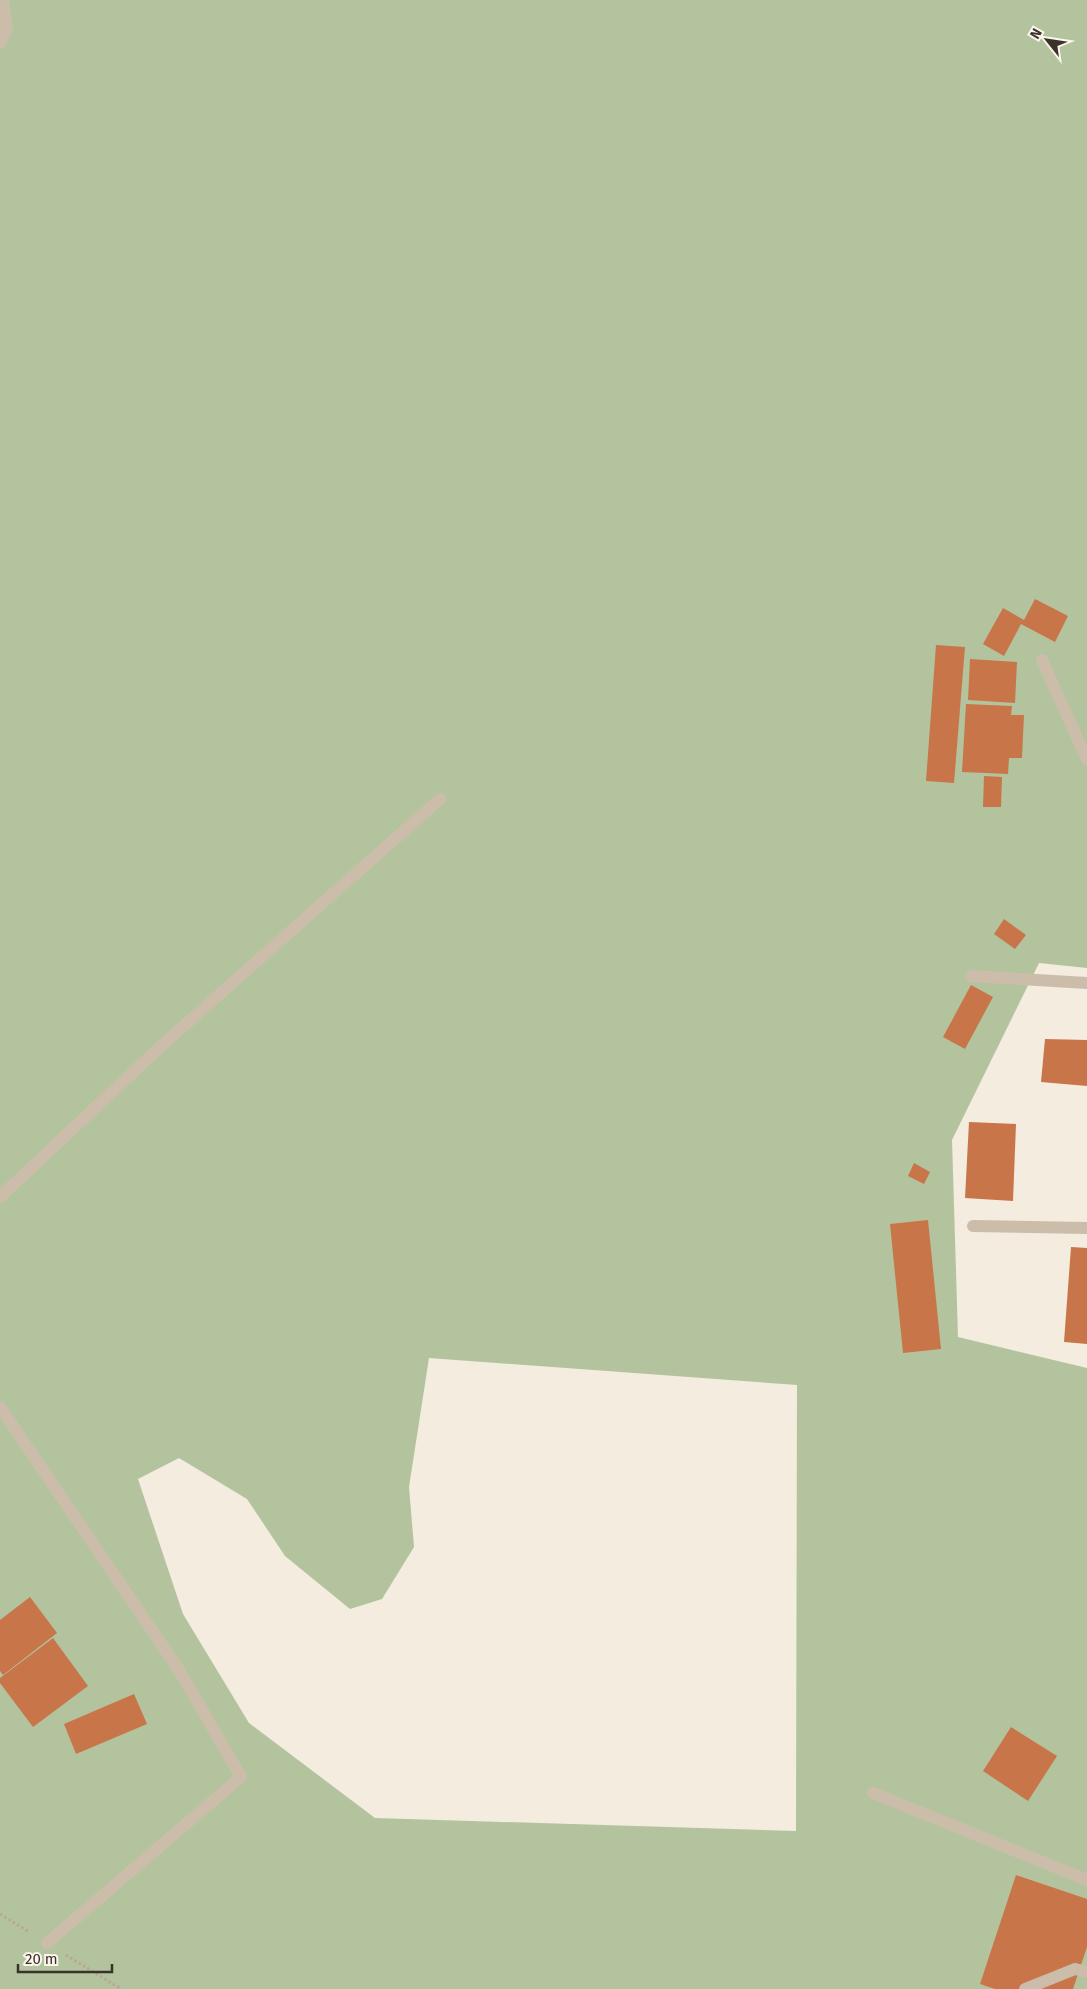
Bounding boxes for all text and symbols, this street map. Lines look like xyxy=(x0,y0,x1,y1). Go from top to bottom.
north arrow xyxy=(1022,15,1072,65)
text: N xyxy=(1026,25,1046,42)
scale bar xyxy=(18,1942,111,1974)
text: 20 m xyxy=(25,1950,58,1968)

